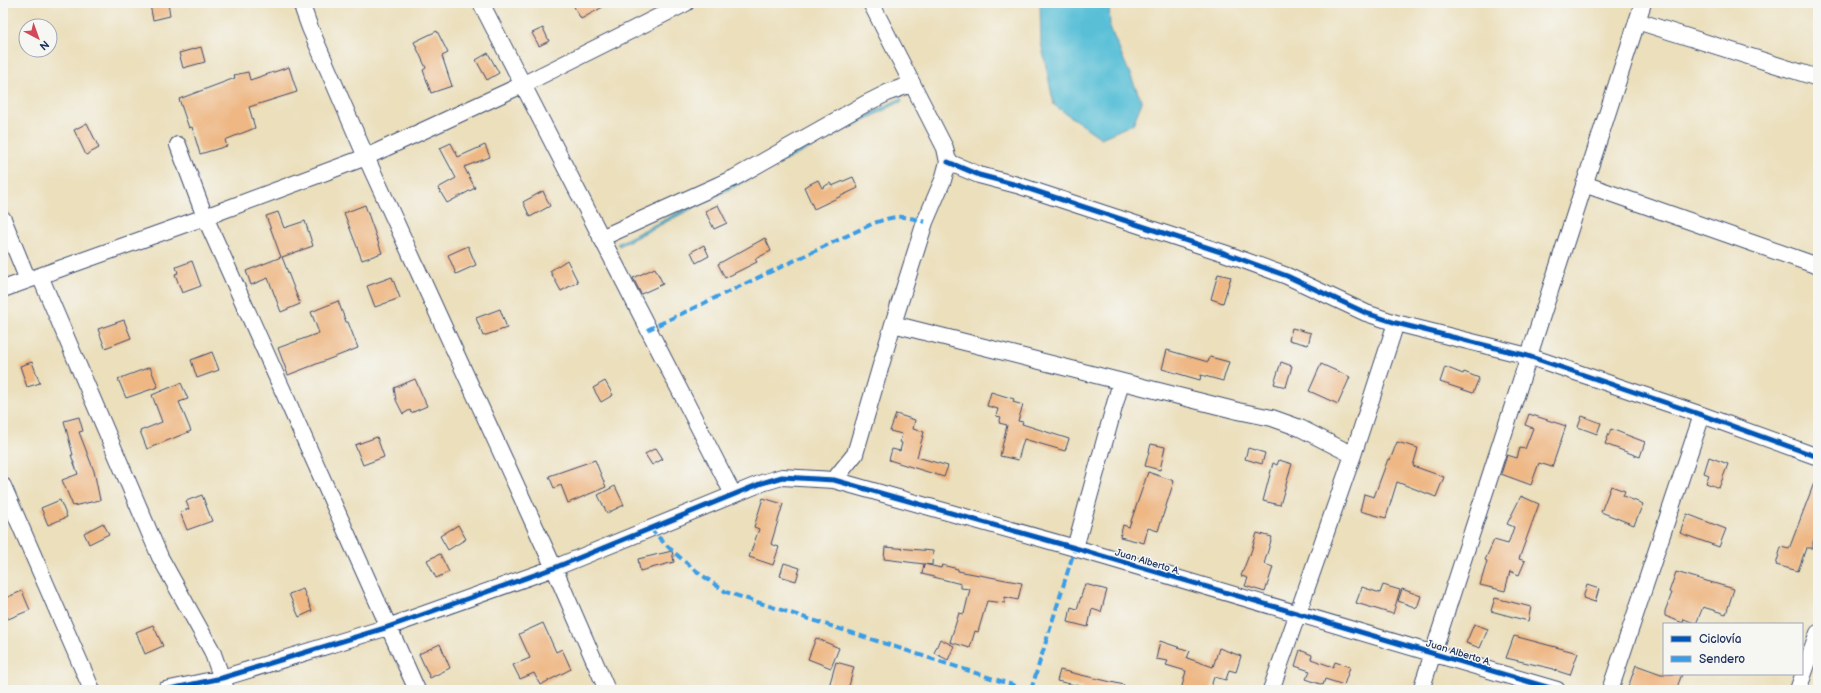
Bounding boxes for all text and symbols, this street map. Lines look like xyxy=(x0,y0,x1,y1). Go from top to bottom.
north arrow xyxy=(18,18,58,58)
text: N xyxy=(37,38,52,53)
street label: Juan Alberto A. xyxy=(1114,546,1182,578)
legend xyxy=(1663,623,1803,675)
text: Ciclovía xyxy=(1699,632,1742,647)
street label: Juan Alberto A. xyxy=(1425,637,1493,669)
text: Sendero xyxy=(1699,652,1745,667)

